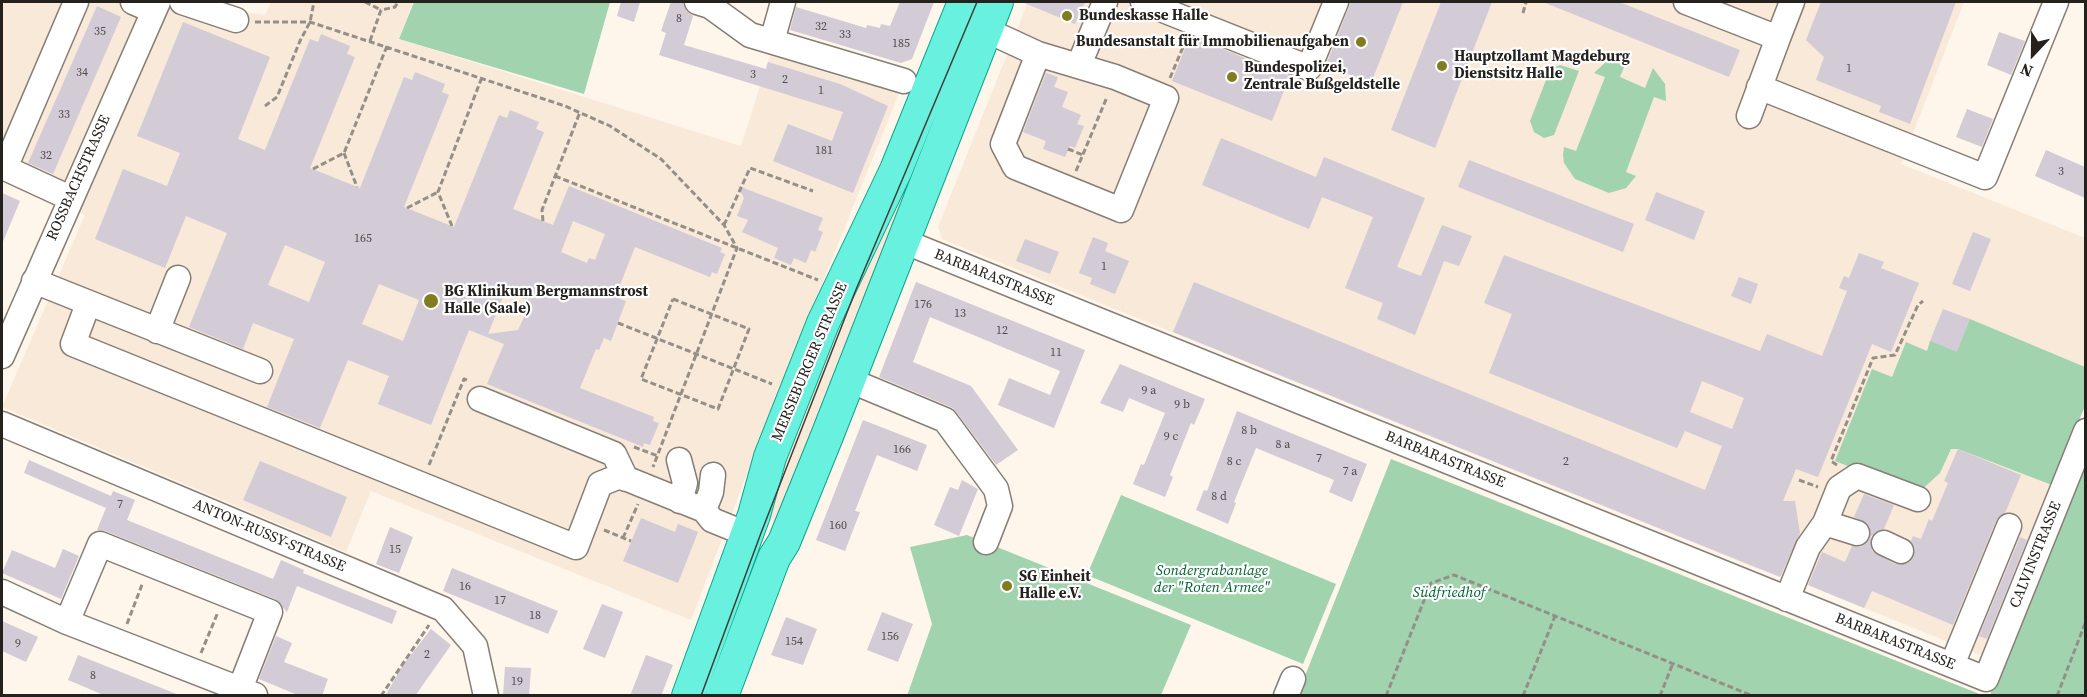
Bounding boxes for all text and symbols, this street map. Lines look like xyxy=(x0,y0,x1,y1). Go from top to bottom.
place label: Bundeskasse Halle xyxy=(1079,7,1208,25)
marker: Bundeskasse Halle xyxy=(1060,9,1074,23)
house number: 8 xyxy=(676,12,682,26)
house number: 32 xyxy=(815,20,827,34)
north arrow xyxy=(2003,24,2063,84)
house number: 35 xyxy=(94,25,106,39)
house number: 33 xyxy=(839,28,851,42)
place label: Bundesanstalt für Immobilienaufgaben xyxy=(1076,33,1349,51)
marker: Bundesanstalt für Immobilienaufgaben xyxy=(1354,35,1368,49)
house number: 185 xyxy=(892,37,910,51)
place label: Hauptzollamt Magdeburg Dienstsitz Halle xyxy=(1454,48,1630,83)
text: N xyxy=(2017,58,2036,83)
place label: Bundespolizei, Zentrale Bußgeldstelle xyxy=(1244,59,1400,94)
marker: Hauptzollamt Magdeburg Dienstsitz Halle xyxy=(1435,59,1449,73)
house number: 1 xyxy=(1846,62,1852,76)
house number: 34 xyxy=(76,66,88,80)
house number: 3 xyxy=(750,68,756,82)
marker: Bundespolizei, Zentrale Bußgeldstelle xyxy=(1225,70,1239,84)
house number: 2 xyxy=(782,73,788,87)
house number: 1 xyxy=(818,84,824,98)
house number: 33 xyxy=(58,108,70,122)
street label: ROSSBACHSTRASSE xyxy=(43,113,115,243)
house number: 181 xyxy=(815,144,833,158)
house number: 32 xyxy=(40,149,52,163)
house number: 3 xyxy=(2058,165,2064,179)
house number: 165 xyxy=(354,232,372,246)
street label: BARBARASTRASSE xyxy=(931,246,1057,310)
house number: 1 xyxy=(1101,260,1107,274)
street label: MERSEBURGER STRASSE xyxy=(768,280,852,444)
place label: BG Klinikum Bergmannstrost Halle (Saale) xyxy=(444,283,648,318)
marker: BG Klinikum Bergmannstrost Halle (Saale) xyxy=(422,292,440,310)
house number: 176 xyxy=(914,298,932,312)
house number: 13 xyxy=(954,307,966,321)
house number: 12 xyxy=(996,324,1008,338)
house number: 11 xyxy=(1050,346,1062,360)
house number: 9 a xyxy=(1142,384,1156,398)
house number: 9 b xyxy=(1174,398,1190,412)
house number: 8 b xyxy=(1241,424,1257,438)
street label: BARBARASTRASSE xyxy=(1382,428,1508,492)
house number: 9 c xyxy=(1164,430,1178,444)
house number: 8 a xyxy=(1276,438,1290,452)
house number: 166 xyxy=(893,443,911,457)
house number: 7 xyxy=(1316,452,1322,466)
house number: 8 c xyxy=(1227,455,1241,469)
house number: 2 xyxy=(1563,455,1569,469)
house number: 7 a xyxy=(1343,465,1357,479)
house number: 8 d xyxy=(1211,490,1227,504)
street label: ANTON-RUSSY-STRASSE xyxy=(190,496,348,576)
house number: 7 xyxy=(117,498,123,512)
street label: CALVINSTRASSE xyxy=(2006,499,2066,611)
house number: 160 xyxy=(829,519,847,533)
house number: 15 xyxy=(389,543,401,557)
park label: Sondergrabanlage der "Roten Armee" xyxy=(1154,562,1270,597)
place label: SG Einheit Halle e.V. xyxy=(1019,568,1091,603)
marker: SG Einheit Halle e.V. xyxy=(1000,579,1014,593)
house number: 16 xyxy=(459,580,471,594)
park label: Südfriedhof xyxy=(1413,584,1485,602)
house number: 17 xyxy=(494,594,506,608)
house number: 18 xyxy=(529,609,541,623)
street label: BARBARASTRASSE xyxy=(1832,610,1958,674)
house number: 156 xyxy=(881,630,899,644)
house number: 154 xyxy=(785,635,803,649)
house number: 9 xyxy=(15,637,21,651)
house number: 2 xyxy=(424,648,430,662)
house number: 8 xyxy=(90,669,96,683)
house number: 19 xyxy=(511,675,523,689)

